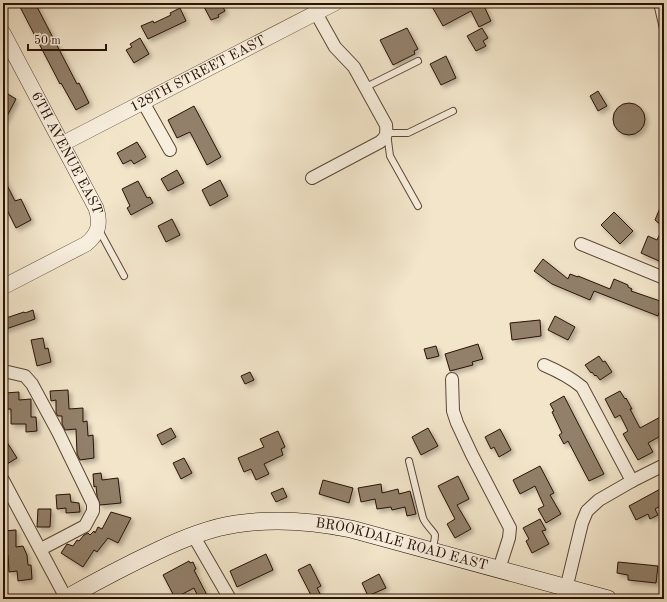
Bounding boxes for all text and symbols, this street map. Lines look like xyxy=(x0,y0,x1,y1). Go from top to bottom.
scale bar xyxy=(28,26,106,52)
street label: 128TH STREET EAST xyxy=(128,33,268,115)
text: 50 m xyxy=(34,34,61,47)
street label: 6TH AVENUE EAST xyxy=(29,90,105,216)
street label: BROOKDALE ROAD EAST xyxy=(315,516,489,573)

